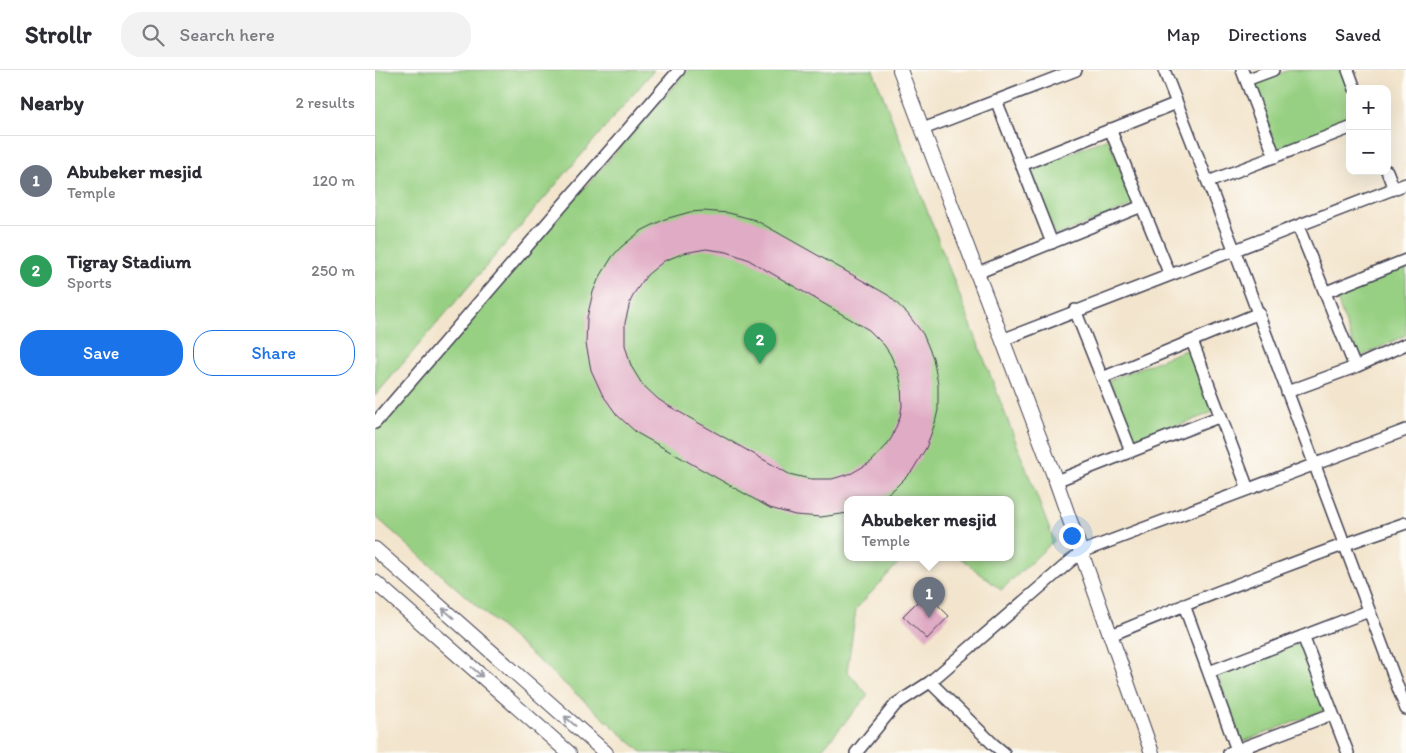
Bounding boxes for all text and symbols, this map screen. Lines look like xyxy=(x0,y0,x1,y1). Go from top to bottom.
search box xyxy=(121,12,471,57)
text: Strollr xyxy=(25,20,91,49)
icon: search xyxy=(139,21,167,49)
text: Search here xyxy=(179,23,275,46)
text: Map xyxy=(1167,24,1200,46)
text: Directions xyxy=(1228,24,1307,46)
text: Saved xyxy=(1335,24,1381,46)
map controls xyxy=(1346,85,1391,175)
button: + xyxy=(1346,85,1391,130)
text: Nearby xyxy=(20,90,84,115)
text: 2 results xyxy=(295,93,355,112)
button: − xyxy=(1346,130,1391,175)
text: Abubeker mesjid xyxy=(67,160,202,183)
text: 1 xyxy=(32,171,40,190)
text: 120 m xyxy=(312,171,355,190)
text: Temple xyxy=(67,183,116,202)
text: Tigray Stadium xyxy=(67,250,191,273)
text: 2 xyxy=(32,261,40,280)
text: 250 m xyxy=(311,261,355,280)
text: Sports xyxy=(67,273,112,292)
pin: 2 xyxy=(744,323,776,364)
button: Save xyxy=(20,330,183,376)
button: Share xyxy=(193,330,355,376)
popup xyxy=(844,496,1014,561)
text: Abubeker mesjid xyxy=(862,508,996,531)
your location xyxy=(1059,523,1085,549)
text: Temple xyxy=(862,531,910,550)
pin: 1 xyxy=(913,577,945,618)
one-way arrow xyxy=(441,607,454,619)
one-way arrow xyxy=(471,667,484,678)
one-way arrow xyxy=(563,715,576,727)

